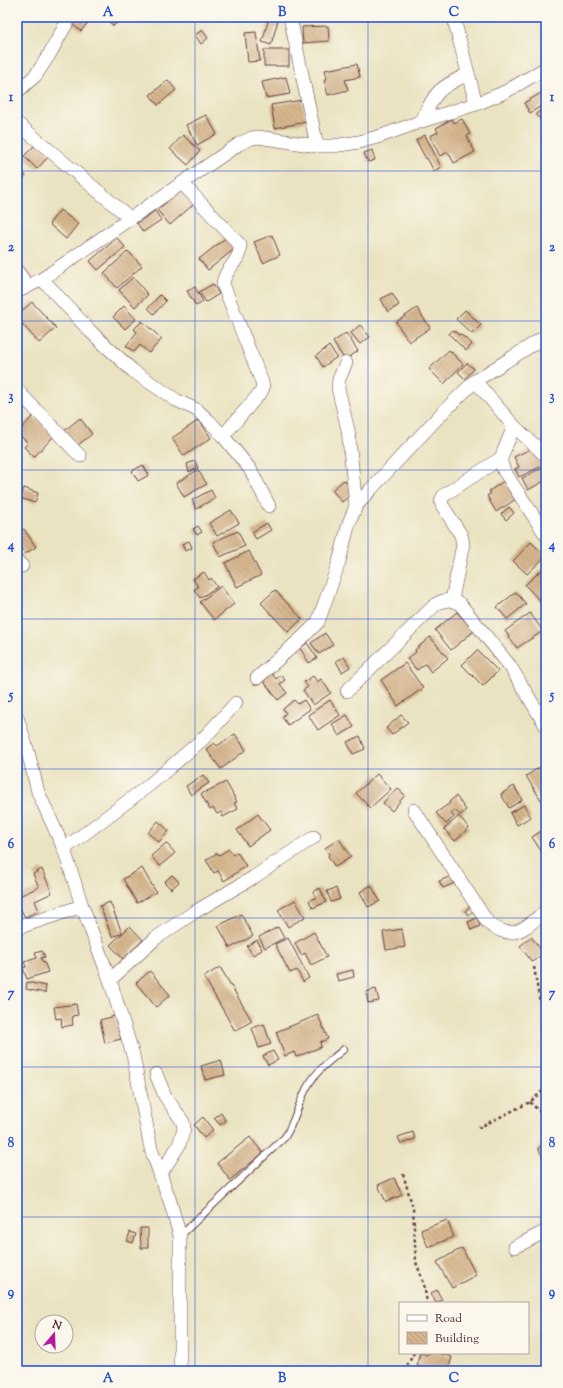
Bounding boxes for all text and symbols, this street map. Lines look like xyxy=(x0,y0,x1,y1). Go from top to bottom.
text: A xyxy=(103,4,114,22)
text: B xyxy=(278,4,287,22)
text: C xyxy=(449,4,459,22)
text: 1 xyxy=(9,89,14,107)
text: 1 xyxy=(550,89,555,107)
text: 2 xyxy=(8,239,15,257)
text: 2 xyxy=(549,239,556,257)
text: 3 xyxy=(8,388,14,406)
text: 3 xyxy=(549,388,555,406)
text: 4 xyxy=(7,537,15,555)
text: 4 xyxy=(548,537,556,555)
text: 5 xyxy=(8,687,14,705)
text: 5 xyxy=(549,687,555,705)
text: 6 xyxy=(8,836,15,854)
text: 6 xyxy=(549,836,556,854)
text: 7 xyxy=(8,985,15,1003)
text: 7 xyxy=(549,985,556,1003)
text: 8 xyxy=(8,1135,15,1153)
text: 8 xyxy=(549,1135,556,1153)
text: 9 xyxy=(8,1284,15,1302)
text: 9 xyxy=(549,1284,556,1302)
legend xyxy=(399,1302,529,1354)
text: Road xyxy=(435,1310,462,1328)
north arrow xyxy=(34,1314,74,1354)
text: N xyxy=(49,1316,64,1335)
text: Building xyxy=(435,1330,479,1348)
text: A xyxy=(103,1370,114,1388)
text: B xyxy=(278,1370,287,1388)
text: C xyxy=(449,1370,459,1388)

